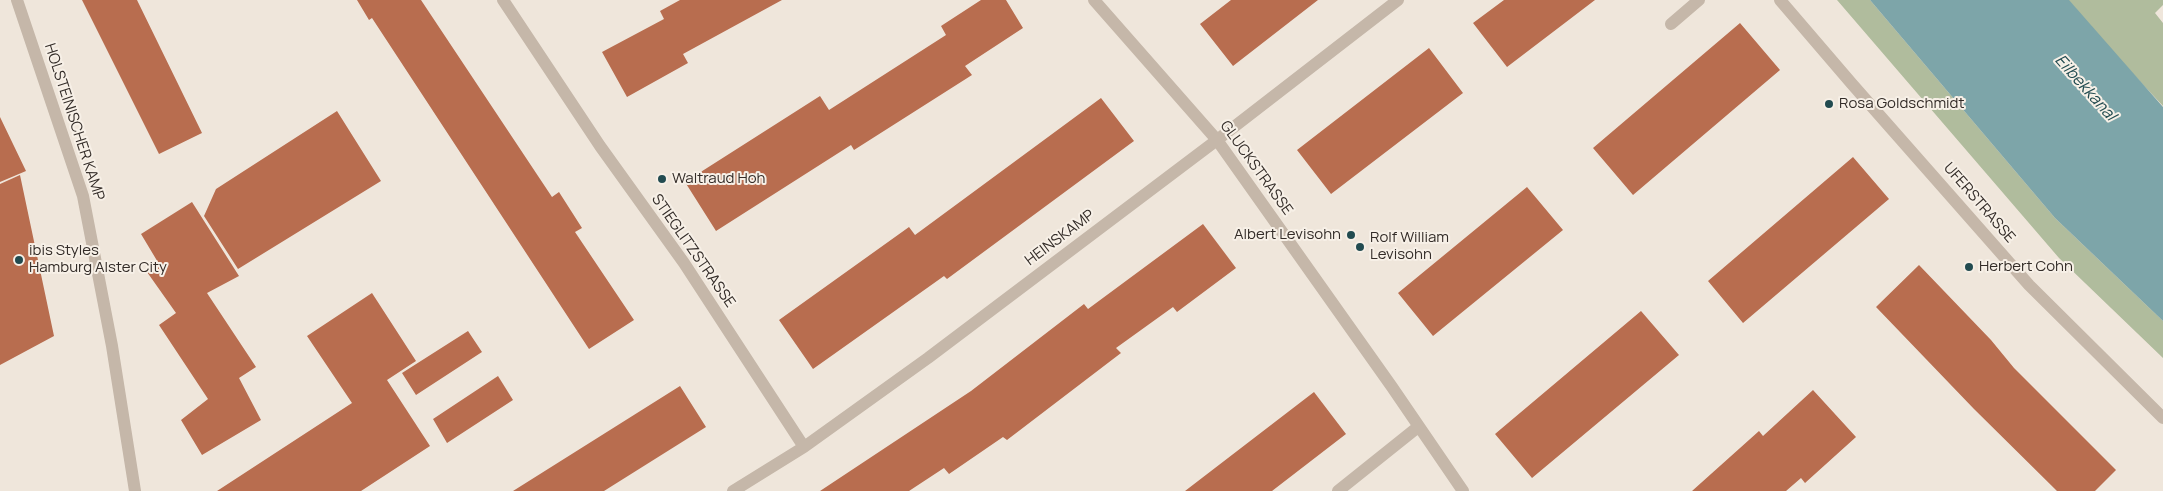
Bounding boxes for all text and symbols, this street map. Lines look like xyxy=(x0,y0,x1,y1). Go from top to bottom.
street label: HOLSTEINISCHER KAMP xyxy=(40,41,108,203)
water label: Eilbekkanal xyxy=(2050,51,2120,125)
place label: Rosa Goldschmidt xyxy=(1839,95,1965,113)
marker: Rosa Goldschmidt xyxy=(1823,98,1835,110)
street label: GLUCKSTRASSE xyxy=(1216,117,1296,219)
street label: UFERSTRASSE xyxy=(1939,159,2019,247)
place label: Waltraud Hoh xyxy=(672,170,765,188)
marker: Waltraud Hoh xyxy=(656,173,668,185)
street label: STIEGLITZSTRASSE xyxy=(647,191,739,311)
street label: HEINSKAMP xyxy=(1022,206,1098,270)
place label: Albert Levisohn xyxy=(1234,226,1341,244)
marker: Albert Levisohn xyxy=(1345,229,1357,241)
place label: Rolf William Levisohn xyxy=(1370,229,1449,264)
marker: Rolf William Levisohn xyxy=(1354,241,1366,253)
place label: ibis Styles Hamburg Alster City xyxy=(29,242,167,277)
marker: ibis Styles Hamburg Alster City xyxy=(13,254,25,266)
place label: Herbert Cohn xyxy=(1979,258,2073,276)
marker: Herbert Cohn xyxy=(1963,261,1975,273)

